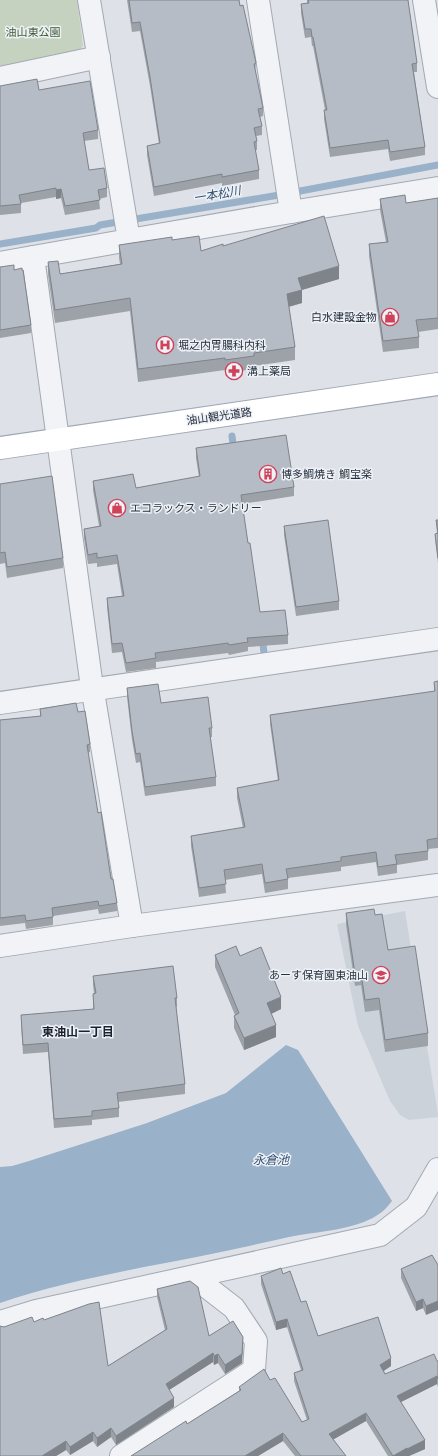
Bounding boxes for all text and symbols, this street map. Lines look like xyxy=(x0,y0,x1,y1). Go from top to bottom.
park label: 油山東公園 xyxy=(6,25,61,39)
water label: 一本松川 xyxy=(192,182,244,206)
shop icon: 白水建設金物 xyxy=(380,307,400,327)
place label: 白水建設金物 xyxy=(311,310,377,324)
hospital icon: 堀之内胃腸科内科 xyxy=(155,335,175,355)
place label: 堀之内胃腸科内科 xyxy=(178,338,266,352)
pharmacy icon: 溝上薬局 xyxy=(224,361,244,381)
place label: 溝上薬局 xyxy=(247,364,291,378)
street label: 油山観光道路 xyxy=(185,404,253,428)
building icon: 博多鯛焼き 鯛宝楽 xyxy=(258,464,278,484)
place label: 博多鯛焼き 鯛宝楽 xyxy=(281,467,372,481)
shop icon: エコラックス・ランドリー xyxy=(107,498,127,518)
place label: エコラックス・ランドリー xyxy=(130,501,262,515)
school or university icon: あーす保育園東油山 xyxy=(371,965,391,985)
place label: あーす保育園東油山 xyxy=(269,968,368,982)
district label: 東油山一丁目 xyxy=(42,1024,114,1039)
water label: 永倉池 xyxy=(253,1152,290,1167)

